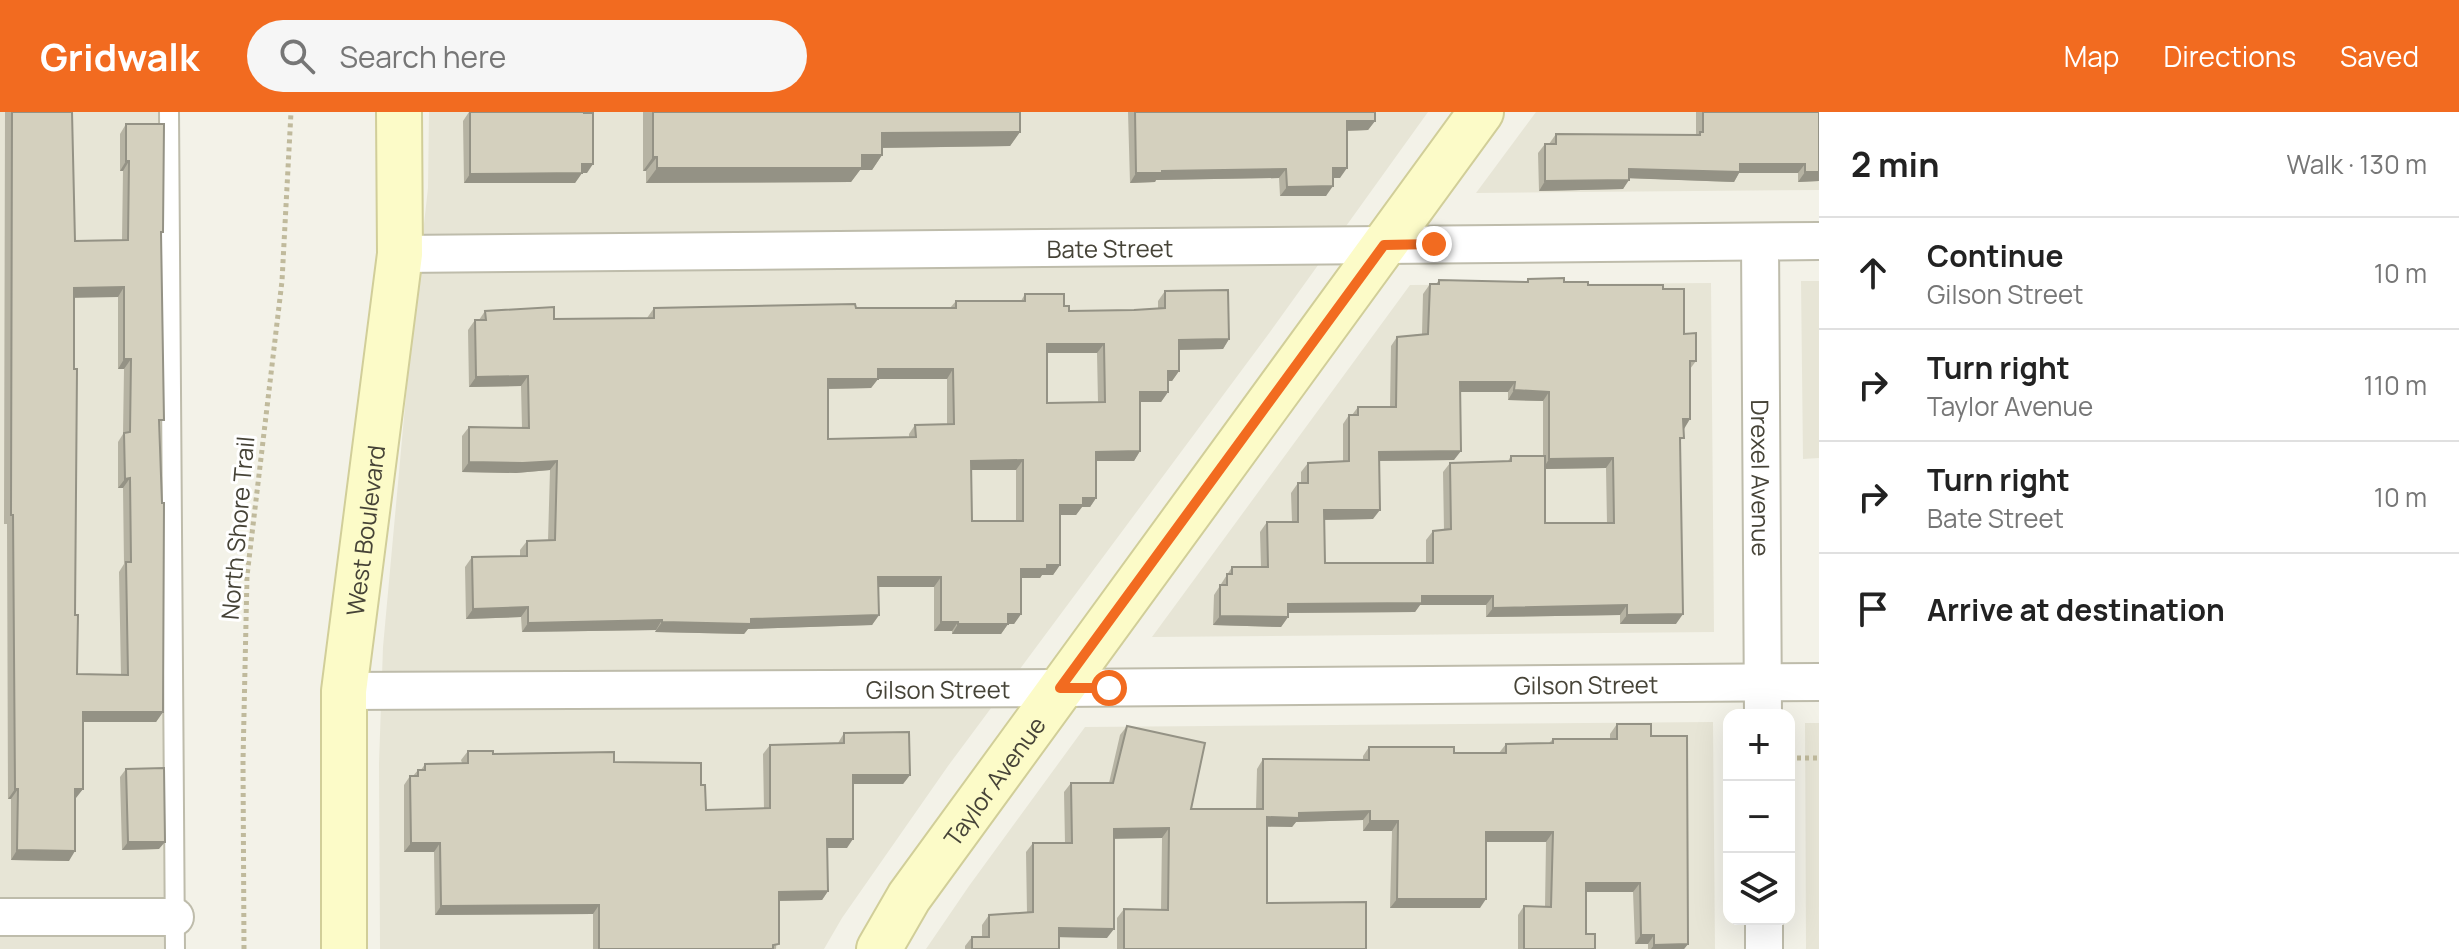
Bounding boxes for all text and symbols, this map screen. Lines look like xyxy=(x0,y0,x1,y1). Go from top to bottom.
search box xyxy=(247,20,807,92)
text: Gridwalk xyxy=(40,30,199,82)
icon: search xyxy=(275,34,319,78)
text: Search here xyxy=(339,36,506,77)
text: Map xyxy=(2064,37,2119,75)
text: Directions xyxy=(2163,37,2296,75)
text: Saved xyxy=(2340,37,2419,75)
text: 2 min xyxy=(1851,141,1939,187)
text: Walk · 130 m xyxy=(2287,146,2427,182)
route end xyxy=(1416,226,1452,262)
street label: Bate Street xyxy=(1047,230,1173,265)
text: Continue xyxy=(1927,235,2063,276)
icon: ahead xyxy=(1851,251,1895,295)
text: 10 m xyxy=(2374,255,2427,291)
text: Gilson Street xyxy=(1927,276,2084,312)
text: Turn right xyxy=(1927,347,2070,388)
icon: right xyxy=(1851,363,1895,407)
text: 110 m xyxy=(2364,367,2427,403)
text: Taylor Avenue xyxy=(1927,388,2093,424)
street label: Drexel Avenue xyxy=(1744,399,1778,557)
street label: North Shore Trail xyxy=(213,435,261,621)
street label: West Boulevard xyxy=(337,443,392,618)
text: Turn right xyxy=(1927,459,2070,500)
icon: right xyxy=(1851,475,1895,519)
text: 10 m xyxy=(2374,479,2427,515)
text: Bate Street xyxy=(1927,500,2064,536)
icon: arrive xyxy=(1851,587,1895,631)
text: Arrive at destination xyxy=(1927,589,2225,630)
street label: Gilson Street xyxy=(1514,667,1658,701)
route start xyxy=(1091,670,1127,706)
street label: Gilson Street xyxy=(866,672,1010,705)
street label: Taylor Avenue xyxy=(935,709,1052,852)
map controls xyxy=(1723,709,1795,925)
button: + xyxy=(1723,709,1795,781)
button: − xyxy=(1723,781,1795,853)
button: layers xyxy=(1723,853,1795,925)

